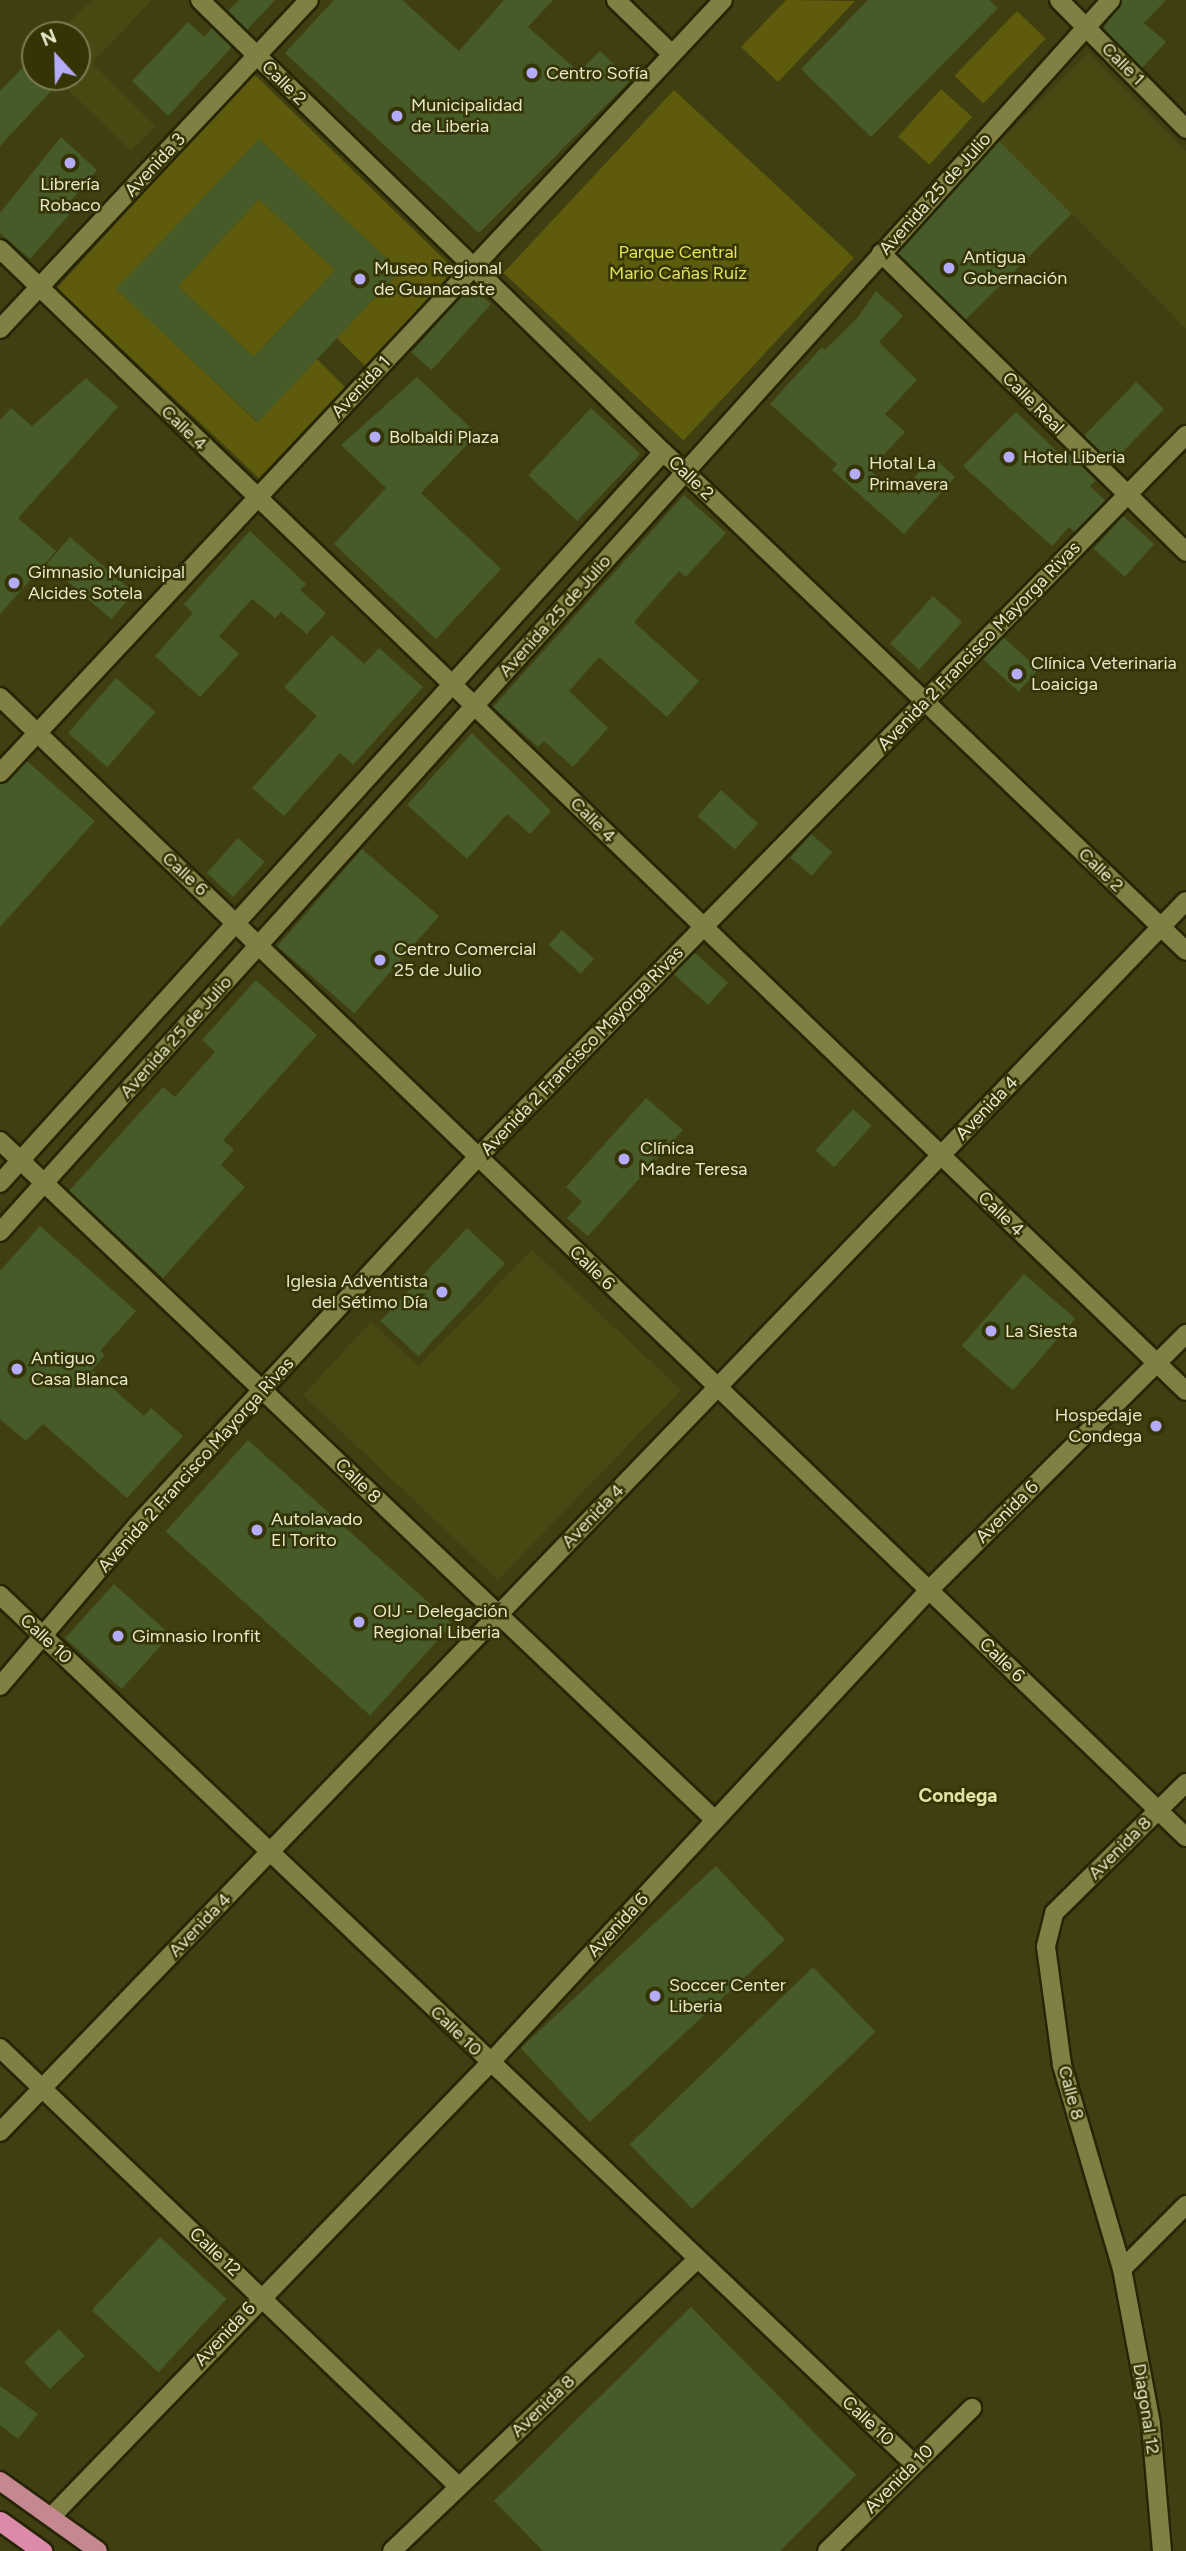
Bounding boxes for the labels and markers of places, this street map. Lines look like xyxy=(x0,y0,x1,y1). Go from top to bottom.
place label: Centro Sofía xyxy=(546,62,648,84)
marker: Centro Sofía xyxy=(524,65,540,81)
place label: Municipalidad de Liberia xyxy=(411,95,523,138)
marker: Municipalidad de Liberia xyxy=(389,108,405,124)
marker: Librería Robaco xyxy=(62,155,78,171)
place label: Librería Robaco xyxy=(39,174,101,216)
place label: Antigua Gobernación xyxy=(963,247,1067,290)
place label: Museo Regional de Guanacaste xyxy=(374,258,502,300)
marker: Antigua Gobernación xyxy=(941,260,957,276)
marker: Museo Regional de Guanacaste xyxy=(352,271,368,287)
place label: Bolbaldi Plaza xyxy=(389,426,499,448)
marker: Bolbaldi Plaza xyxy=(367,429,383,445)
place label: Hotel Liberia xyxy=(1023,446,1125,468)
marker: Hotel Liberia xyxy=(1001,449,1017,465)
place label: Hotal La Primavera xyxy=(869,453,948,496)
marker: Hotal La Primavera xyxy=(847,466,863,482)
place label: Gimnasio Municipal Alcides Sotela xyxy=(28,562,185,604)
marker: Gimnasio Municipal Alcides Sotela xyxy=(6,575,22,591)
place label: Clínica Veterinaria Loaiciga xyxy=(1031,653,1177,696)
marker: Clínica Veterinaria Loaiciga xyxy=(1009,666,1025,682)
place label: Centro Comercial 25 de Julio xyxy=(394,939,536,982)
marker: Centro Comercial 25 de Julio xyxy=(372,952,388,968)
place label: Clínica Madre Teresa xyxy=(640,1138,747,1180)
marker: Clínica Madre Teresa xyxy=(614,1149,634,1169)
place label: Iglesia Adventista del Sétimo Día xyxy=(286,1271,428,1314)
marker: Iglesia Adventista del Sétimo Día xyxy=(434,1284,450,1300)
place label: La Siesta xyxy=(1005,1320,1077,1342)
marker: La Siesta xyxy=(983,1323,999,1339)
place label: Antiguo Casa Blanca xyxy=(31,1348,128,1390)
marker: Antiguo Casa Blanca xyxy=(9,1361,25,1377)
place label: Hospedaje Condega xyxy=(1055,1405,1142,1448)
marker: Hospedaje Condega xyxy=(1148,1418,1164,1434)
place label: Autolavado El Torito xyxy=(271,1509,363,1552)
marker: Autolavado El Torito xyxy=(249,1522,265,1538)
place label: OIJ - Delegación Regional Liberia xyxy=(373,1601,508,1644)
marker: OIJ - Delegación Regional Liberia xyxy=(351,1614,367,1630)
place label: Gimnasio Ironfit xyxy=(132,1625,261,1647)
marker: Gimnasio Ironfit xyxy=(110,1628,126,1644)
place label: Soccer Center Liberia xyxy=(669,1975,786,2018)
marker: Soccer Center Liberia xyxy=(647,1988,663,2004)

